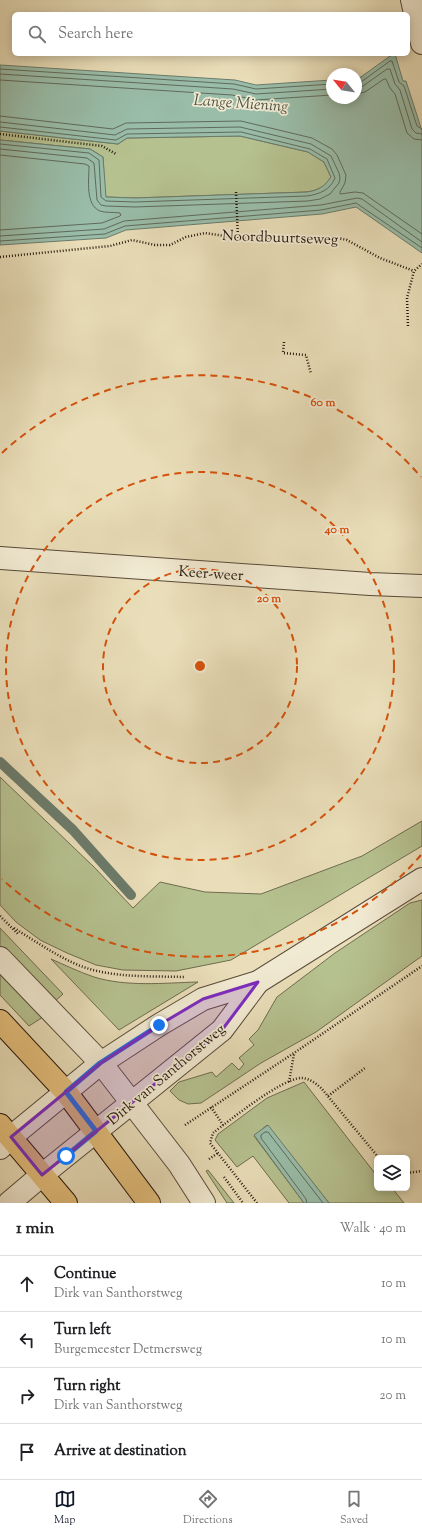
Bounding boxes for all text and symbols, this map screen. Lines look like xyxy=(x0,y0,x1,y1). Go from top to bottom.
search box xyxy=(12,12,410,56)
icon: search xyxy=(26,23,48,45)
text: Search here xyxy=(58,24,133,45)
north arrow xyxy=(326,68,362,104)
water label: Lange Miening xyxy=(193,90,289,119)
street label: Noordbuurtseweg xyxy=(221,226,338,251)
text: 60 m xyxy=(311,394,335,412)
text: 40 m xyxy=(324,521,349,539)
street label: Keer-weer xyxy=(178,562,244,587)
text: 20 m xyxy=(257,590,281,608)
centre of rings xyxy=(193,659,207,673)
route end xyxy=(150,1016,168,1034)
street label: Dirk van Santhorstweg xyxy=(103,1019,230,1131)
route start xyxy=(57,1147,75,1165)
map controls xyxy=(374,1155,410,1191)
button: layers xyxy=(374,1155,410,1191)
text: 1 min xyxy=(16,1217,54,1241)
text: Walk · 40 m xyxy=(340,1220,406,1238)
text: Continue xyxy=(54,1264,116,1285)
icon: ahead xyxy=(16,1273,38,1295)
text: 10 m xyxy=(381,1275,406,1293)
text: Dirk van Santhorstweg xyxy=(54,1285,182,1303)
text: Turn left xyxy=(54,1320,111,1341)
icon: left xyxy=(16,1329,38,1351)
text: 10 m xyxy=(381,1331,406,1349)
text: Burgemeester Detmersweg xyxy=(54,1341,202,1359)
text: Turn right xyxy=(54,1376,120,1397)
icon: right xyxy=(16,1385,38,1407)
text: 20 m xyxy=(380,1387,406,1405)
text: Dirk van Santhorstweg xyxy=(54,1397,182,1415)
icon: arrive xyxy=(16,1441,38,1463)
text: Arrive at destination xyxy=(54,1441,187,1462)
tab: Map xyxy=(54,1488,76,1528)
tab: Directions xyxy=(183,1488,233,1528)
tab: Saved xyxy=(340,1488,368,1528)

